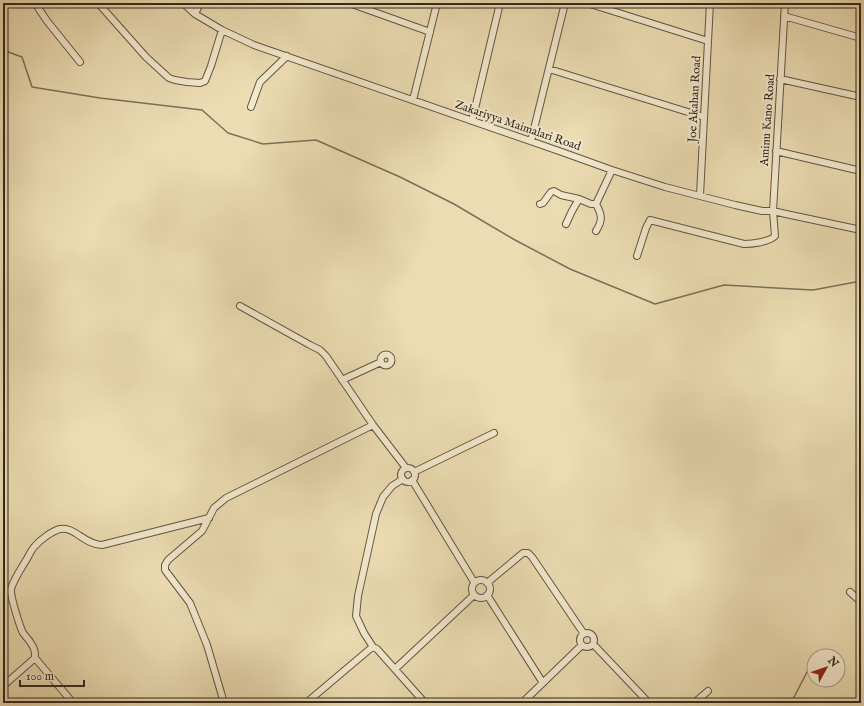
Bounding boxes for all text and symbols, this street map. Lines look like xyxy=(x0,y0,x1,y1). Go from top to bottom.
street label: Joe Akahan Road xyxy=(685,55,705,145)
street label: Aminu Kano Road xyxy=(757,73,778,168)
street label: Zakariyya Maimalari Road xyxy=(453,97,583,154)
north arrow xyxy=(806,648,846,688)
text: N xyxy=(824,653,842,671)
scale bar xyxy=(20,662,84,688)
text: 100 m xyxy=(26,669,54,684)

